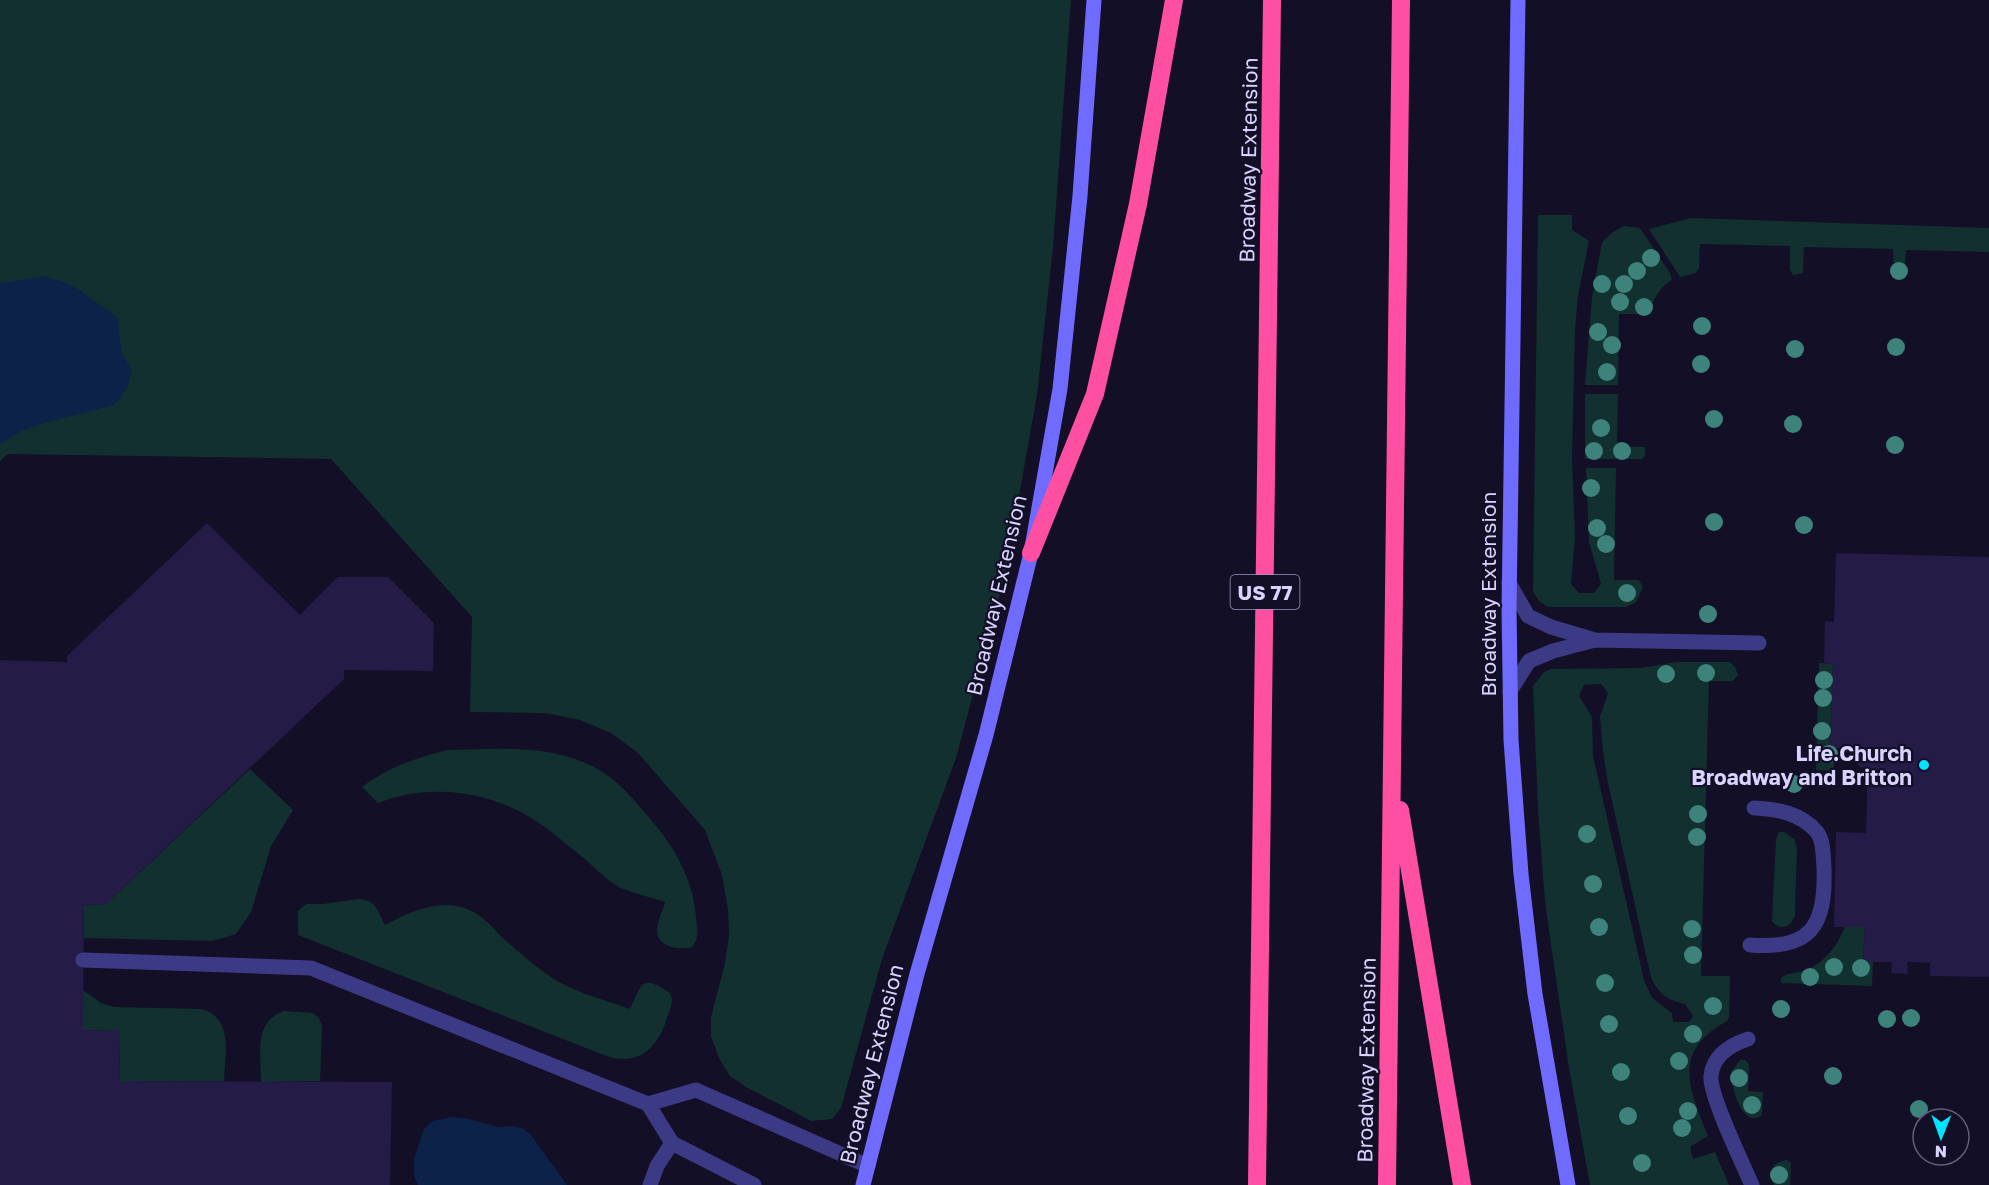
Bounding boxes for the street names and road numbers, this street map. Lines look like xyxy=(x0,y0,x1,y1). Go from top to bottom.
street label: Broadway Extension xyxy=(1233,57,1263,263)
street label: Broadway Extension xyxy=(1475,491,1501,697)
street label: Broadway Extension xyxy=(960,492,1032,698)
road number: US 77 xyxy=(1230,575,1300,609)
street label: Broadway Extension xyxy=(1351,957,1381,1163)
street label: Broadway Extension xyxy=(834,961,908,1167)

